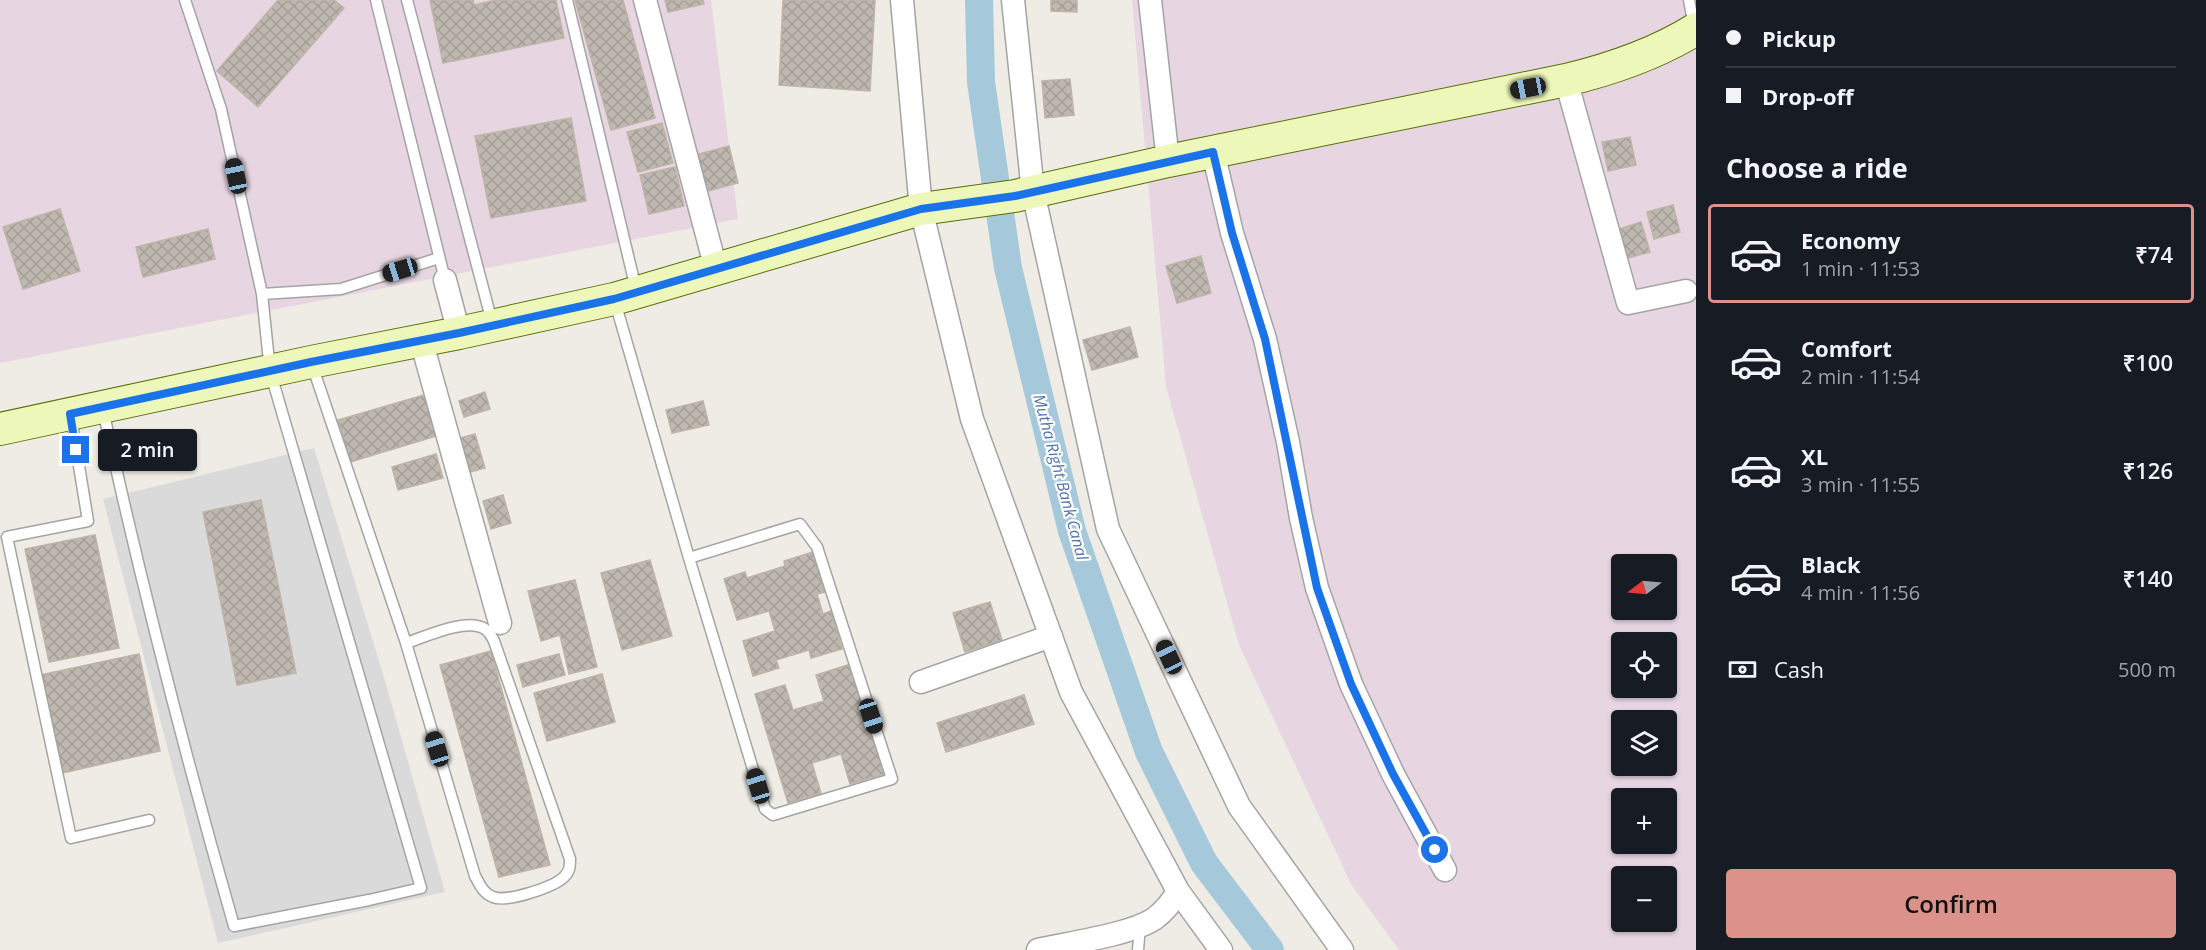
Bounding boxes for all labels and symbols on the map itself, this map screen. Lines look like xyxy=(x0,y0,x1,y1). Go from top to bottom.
car xyxy=(1509,76,1547,100)
car xyxy=(223,157,249,195)
car xyxy=(380,256,420,284)
water label: Mutha Right Bank Canal xyxy=(1028,392,1094,563)
callout: 2 min xyxy=(97,429,196,471)
route end xyxy=(62,436,89,463)
north arrow xyxy=(1611,554,1677,620)
car xyxy=(1153,637,1185,677)
car xyxy=(857,696,885,736)
car xyxy=(423,729,451,769)
car xyxy=(744,766,772,806)
route start xyxy=(1421,836,1448,863)

